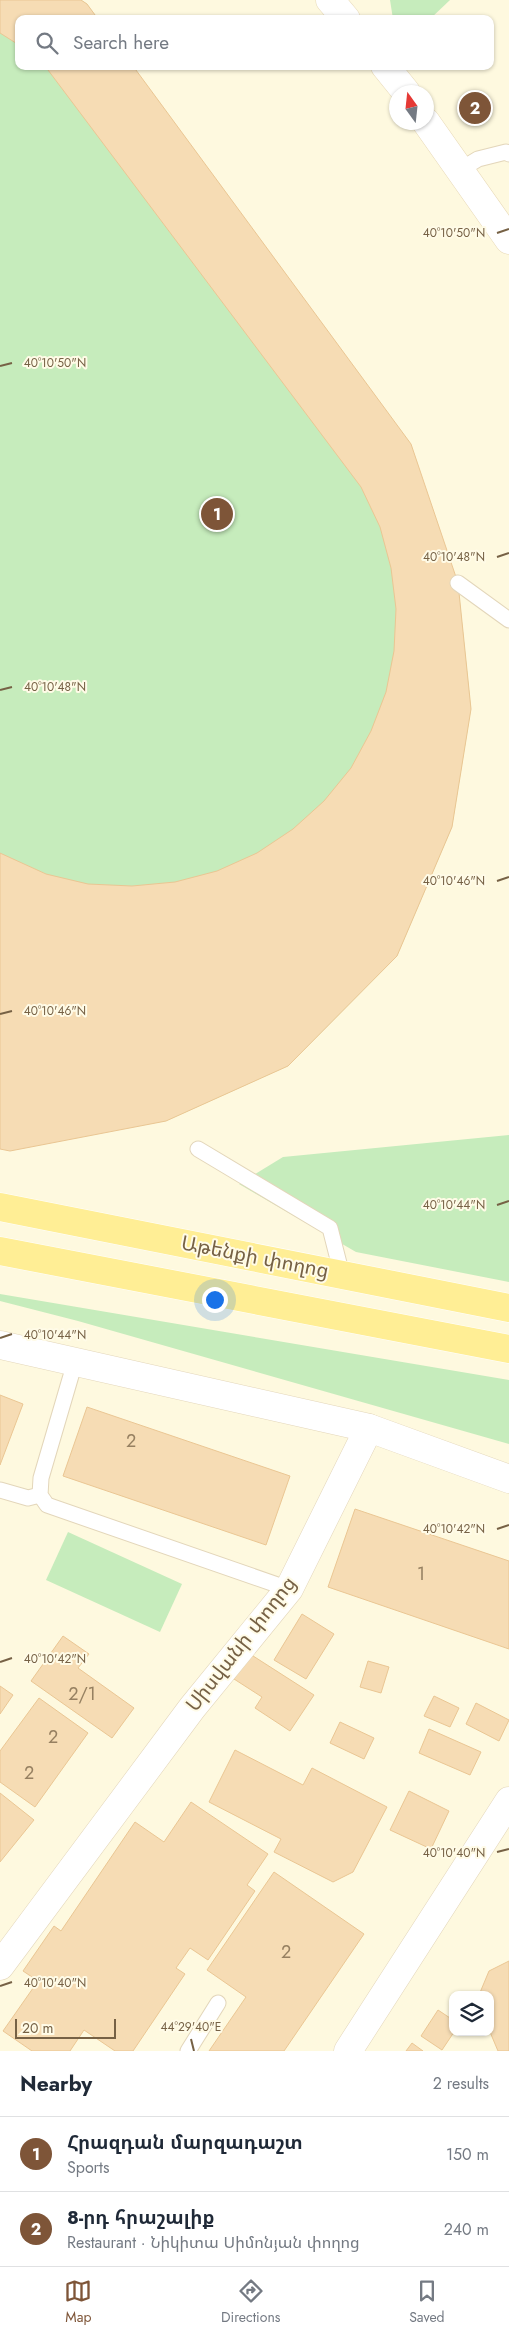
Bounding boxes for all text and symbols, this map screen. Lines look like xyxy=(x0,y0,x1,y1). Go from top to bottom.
search box xyxy=(15,15,494,70)
icon: search xyxy=(33,29,61,57)
text: Search here xyxy=(73,29,169,56)
north arrow xyxy=(389,85,434,130)
pin: 2 xyxy=(459,89,491,127)
text: 40°10'50"N xyxy=(423,224,485,242)
text: 40°10'50"N xyxy=(24,354,86,372)
pin: 1 xyxy=(201,495,233,533)
text: 40°10'48"N xyxy=(423,548,485,566)
text: 40°10'48"N xyxy=(24,678,86,696)
text: 40°10'46"N xyxy=(423,872,485,890)
text: 40°10'46"N xyxy=(24,1002,86,1020)
text: 40°10'44"N xyxy=(423,1196,485,1214)
street label: Աթենքի փողոց xyxy=(179,1228,331,1286)
your location xyxy=(202,1287,228,1313)
text: 40°10'44"N xyxy=(24,1326,86,1344)
house number: 2 xyxy=(126,1428,136,1454)
text: 40°10'42"N xyxy=(423,1520,485,1538)
house number: 1 xyxy=(417,1561,425,1587)
street label: Սիսվանի փողոց xyxy=(179,1570,303,1718)
text: 40°10'42"N xyxy=(24,1650,86,1668)
house number: 2/1 xyxy=(68,1681,96,1707)
house number: 2 xyxy=(48,1724,58,1750)
house number: 2 xyxy=(24,1760,34,1786)
text: 40°10'40"N xyxy=(423,1844,485,1862)
house number: 2 xyxy=(281,1939,291,1965)
text: 40°10'40"N xyxy=(24,1974,86,1992)
map controls xyxy=(449,1991,494,2036)
button: layers xyxy=(449,1991,494,2036)
scale bar xyxy=(15,2016,116,2039)
text: 20 m xyxy=(22,2018,54,2038)
text: 44°29'40"E xyxy=(161,2018,221,2036)
text: Nearby xyxy=(20,2069,92,2099)
text: 2 results xyxy=(433,2072,489,2095)
text: Հրազդան մարզադաշտ xyxy=(67,2129,303,2156)
text: 1 xyxy=(32,2143,40,2166)
text: 150 m xyxy=(446,2143,489,2166)
text: Sports xyxy=(67,2156,109,2179)
text: 8-րդ հրաշալիք xyxy=(67,2204,215,2231)
text: 2 xyxy=(31,2218,41,2241)
text: 240 m xyxy=(444,2218,489,2241)
text: Restaurant · Նիկիտա Սիմոնյան փողոց xyxy=(67,2231,360,2254)
tab: Map xyxy=(64,2277,92,2327)
tab: Directions xyxy=(221,2277,280,2327)
tab: Saved xyxy=(409,2277,445,2327)

